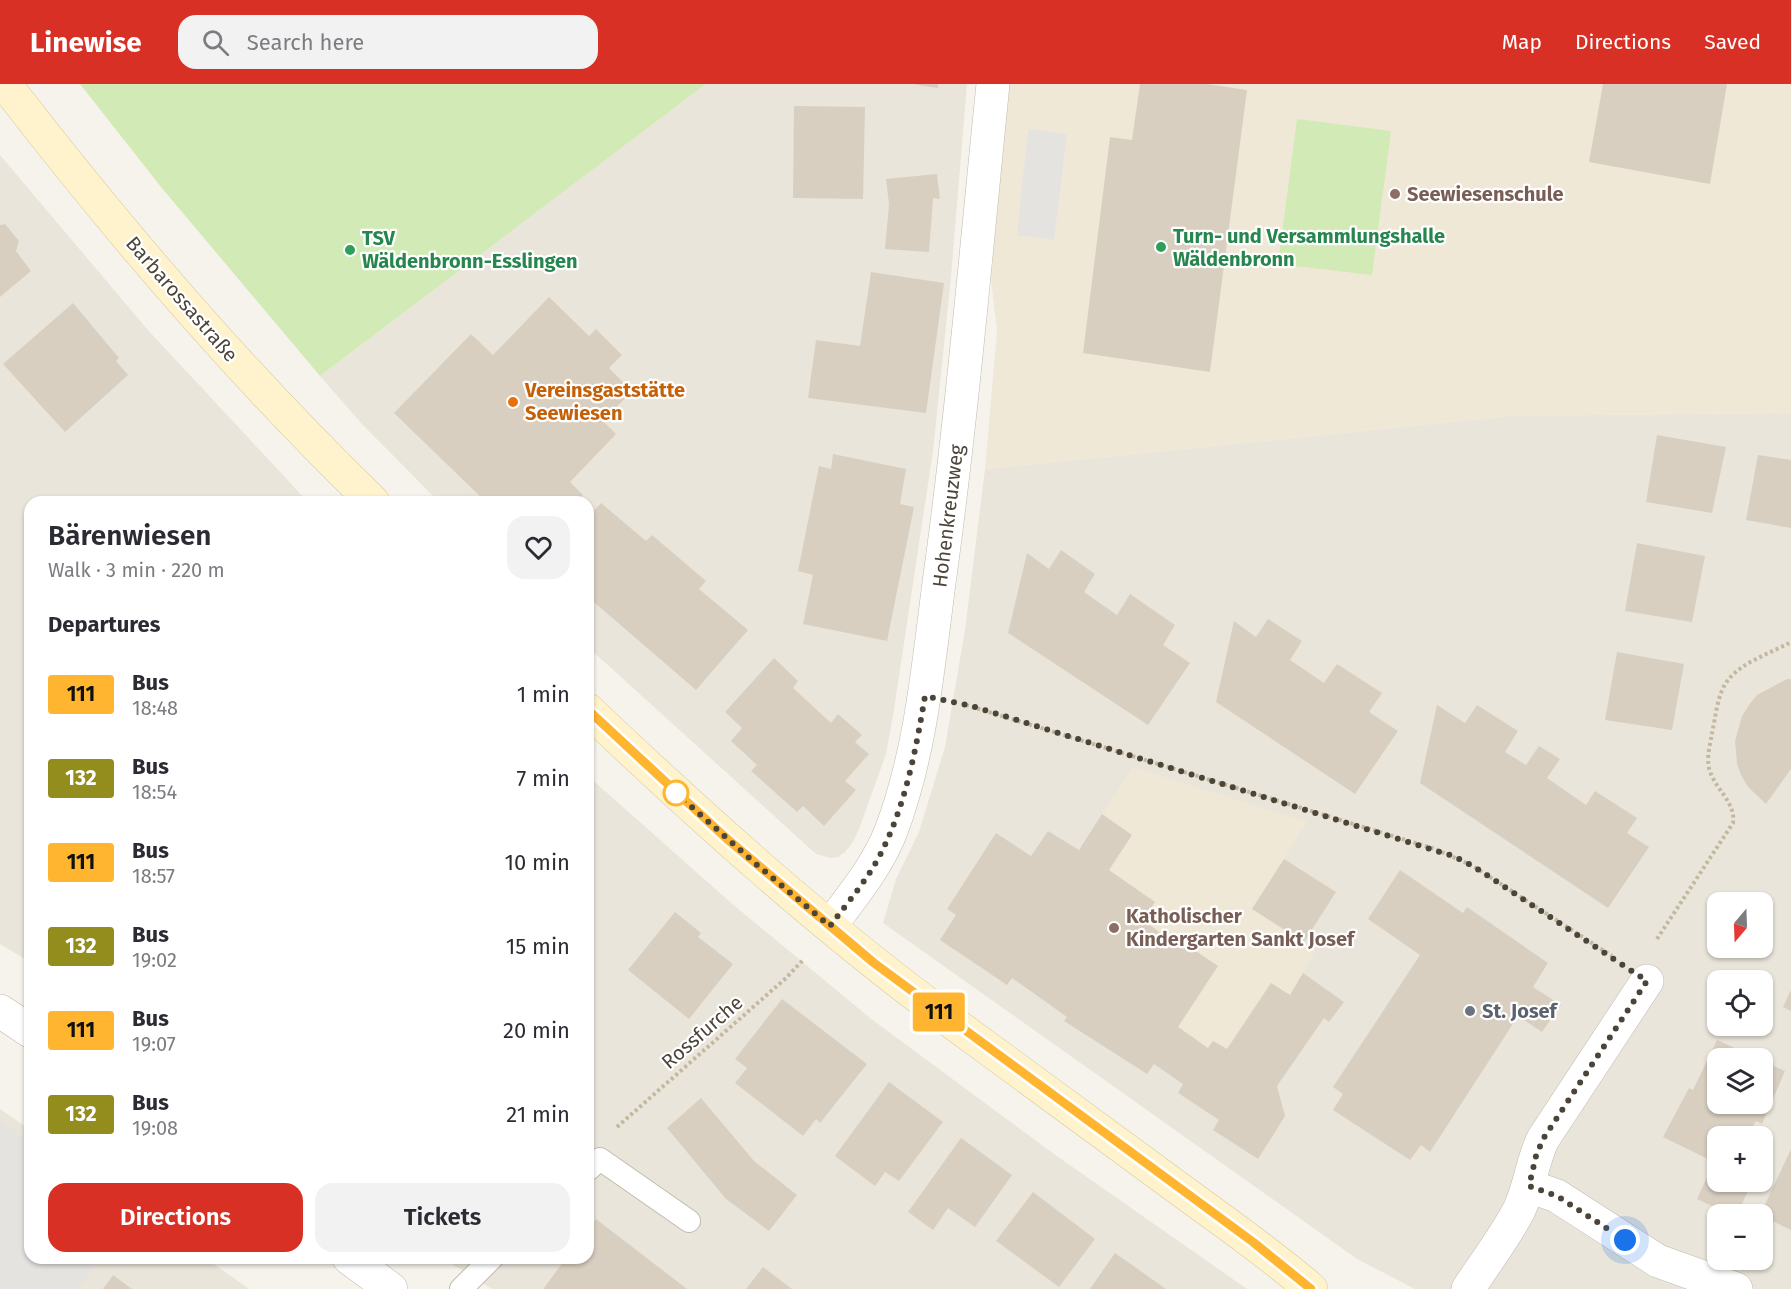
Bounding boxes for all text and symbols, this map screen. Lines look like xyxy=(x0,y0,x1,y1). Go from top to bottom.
search box xyxy=(178,15,598,69)
text: Linewise xyxy=(30,26,142,59)
icon: search xyxy=(199,26,232,59)
text: Search here xyxy=(247,29,364,56)
text: Map xyxy=(1502,29,1542,55)
text: Directions xyxy=(1575,29,1671,55)
text: Saved xyxy=(1704,29,1761,55)
place label: Seewiesenschule xyxy=(1407,182,1564,206)
marker: Seewiesenschule xyxy=(1388,187,1402,201)
place label: Turn- und Versammlungshalle Wäldenbronn xyxy=(1173,224,1445,271)
place label: TSV Wäldenbronn-Esslingen xyxy=(362,226,578,273)
street label: Barbarossastraße xyxy=(121,231,243,367)
marker: Turn- und Versammlungshalle Wäldenbronn xyxy=(1154,240,1168,254)
marker: TSV Wäldenbronn-Esslingen xyxy=(343,243,357,257)
place label: Vereinsgaststätte Seewiesen xyxy=(524,378,685,425)
marker: Vereinsgaststätte Seewiesen xyxy=(506,395,520,409)
street label: Hohenkreuzweg xyxy=(927,443,969,589)
button: heart xyxy=(507,516,570,579)
text: Bärenwiesen xyxy=(48,519,212,552)
text: Walk · 3 min · 220 m xyxy=(48,558,225,582)
text: Departures xyxy=(48,611,160,638)
text: Bus xyxy=(132,669,169,696)
text: 111 xyxy=(67,681,95,707)
text: 1 min xyxy=(517,681,570,708)
text: 18:48 xyxy=(132,696,178,720)
text: Bus xyxy=(132,753,169,780)
text: 132 xyxy=(65,765,97,791)
text: 7 min xyxy=(516,765,570,792)
text: 18:54 xyxy=(132,780,177,804)
unlabelled marker xyxy=(663,780,689,806)
text: Bus xyxy=(132,837,169,864)
text: 111 xyxy=(67,849,95,875)
text: 10 min xyxy=(504,849,570,876)
text: 18:57 xyxy=(132,864,175,888)
north arrow xyxy=(1707,892,1773,958)
map controls xyxy=(1707,892,1773,1270)
place label: Katholischer Kindergarten Sankt Josef xyxy=(1126,904,1356,951)
text: Bus xyxy=(132,921,169,948)
marker: Katholischer Kindergarten Sankt Josef xyxy=(1107,921,1121,935)
text: 132 xyxy=(65,933,97,959)
text: 15 min xyxy=(506,933,570,960)
text: 19:02 xyxy=(132,948,177,972)
button: locate xyxy=(1707,970,1773,1036)
street label: Rossfurche xyxy=(657,990,747,1074)
line badge: 111 xyxy=(904,992,974,1032)
text: 111 xyxy=(925,999,953,1025)
place label: St. Josef xyxy=(1482,999,1559,1023)
marker: St. Josef xyxy=(1463,1004,1477,1018)
text: Bus xyxy=(132,1005,169,1032)
text: 111 xyxy=(67,1017,95,1043)
text: 20 min xyxy=(503,1017,570,1044)
text: 19:07 xyxy=(132,1032,176,1056)
button: layers xyxy=(1707,1048,1773,1114)
text: Bus xyxy=(132,1089,169,1116)
text: 132 xyxy=(65,1101,97,1127)
text: 21 min xyxy=(506,1101,570,1128)
text: 19:08 xyxy=(132,1116,178,1140)
button: + xyxy=(1707,1126,1773,1192)
button: Directions xyxy=(48,1183,303,1252)
button: Tickets xyxy=(315,1183,570,1252)
button: − xyxy=(1707,1204,1773,1270)
your location xyxy=(1610,1225,1640,1255)

